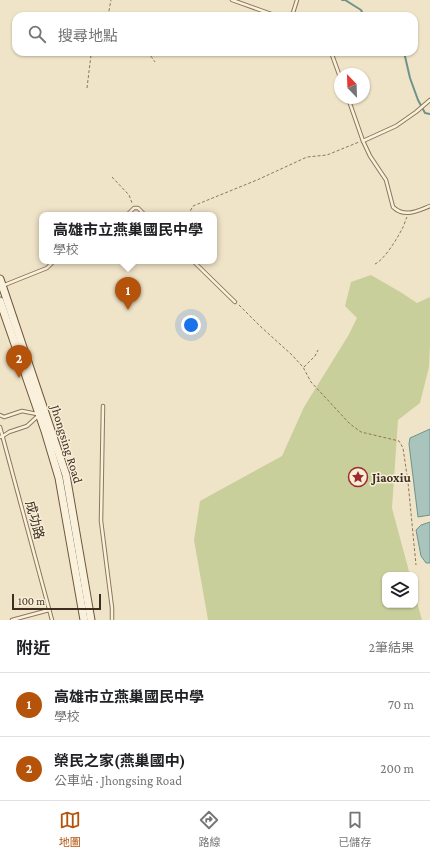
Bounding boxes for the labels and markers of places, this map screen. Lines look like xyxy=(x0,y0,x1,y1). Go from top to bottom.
pin: 1 xyxy=(115,277,141,310)
pin: 2 xyxy=(6,345,32,378)
place icon: Jiaoxiu xyxy=(347,466,369,488)
place label: Jiaoxiu xyxy=(370,470,411,485)

